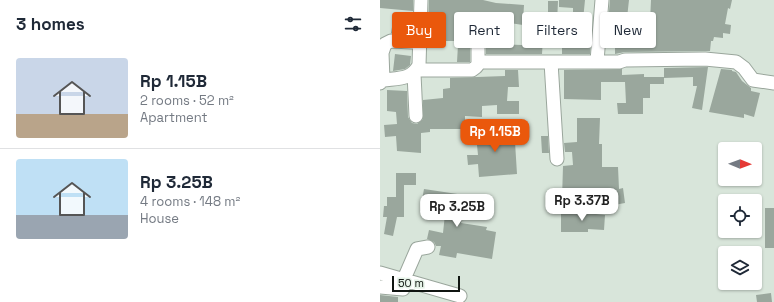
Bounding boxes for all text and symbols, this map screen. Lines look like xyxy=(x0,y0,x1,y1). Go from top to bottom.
chip: Buy xyxy=(392,12,446,48)
chip: Rent xyxy=(454,12,514,48)
chip: Filters xyxy=(522,12,592,48)
chip: New xyxy=(600,12,656,48)
text: 3 homes xyxy=(16,13,85,35)
icon: filters xyxy=(342,13,364,35)
text: Rp 1.15B xyxy=(140,70,207,92)
icon: home xyxy=(48,74,96,122)
text: 2 rooms · 52 m² xyxy=(140,92,234,109)
text: Apartment xyxy=(140,109,208,126)
pin: Rp 1.15B xyxy=(454,119,536,153)
text: Rp 1.15B xyxy=(469,123,521,140)
north arrow xyxy=(718,142,762,186)
map controls xyxy=(718,142,762,290)
text: Rp 3.25B xyxy=(140,171,213,193)
icon: home xyxy=(48,175,96,223)
pin: Rp 3.37B xyxy=(541,188,623,222)
text: Rp 3.37B xyxy=(554,192,610,209)
text: 4 rooms · 148 m² xyxy=(140,193,240,210)
pin: Rp 3.25B xyxy=(416,194,498,228)
button: locate xyxy=(718,194,762,238)
text: Rp 3.25B xyxy=(429,198,485,215)
text: House xyxy=(140,210,179,227)
button: layers xyxy=(718,246,762,290)
scale bar xyxy=(392,274,460,293)
text: 50 m xyxy=(398,276,424,290)

